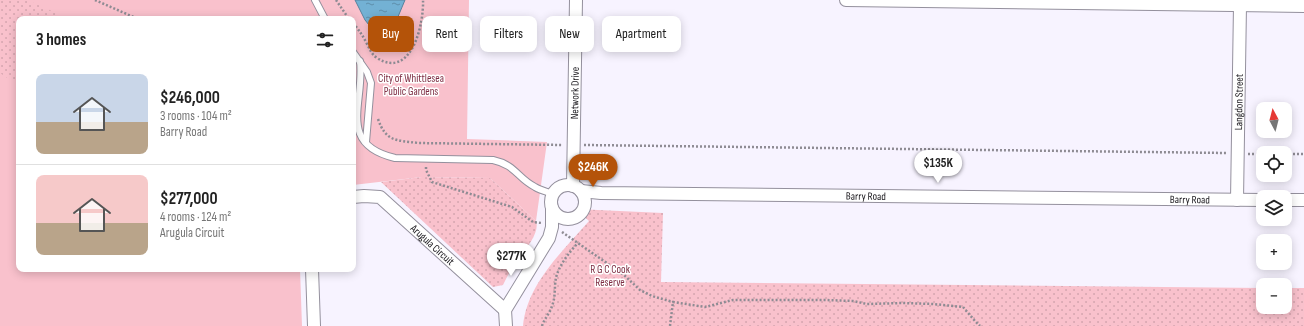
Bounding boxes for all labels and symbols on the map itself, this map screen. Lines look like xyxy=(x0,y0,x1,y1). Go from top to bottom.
street label: Network Drive xyxy=(568,67,581,119)
park label: City of Whittlesea Public Gardens xyxy=(378,72,444,98)
street label: Langdon Street xyxy=(1232,73,1245,130)
north arrow xyxy=(1256,102,1292,138)
pin: $135K xyxy=(910,150,966,184)
pin: $246K xyxy=(565,154,621,188)
street label: Barry Road xyxy=(846,189,886,203)
street label: Barry Road xyxy=(1170,193,1210,206)
street label: Arugula Circuit xyxy=(407,221,458,268)
pin: $277K xyxy=(483,243,539,277)
park label: R G C Cook Reserve xyxy=(590,263,631,289)

